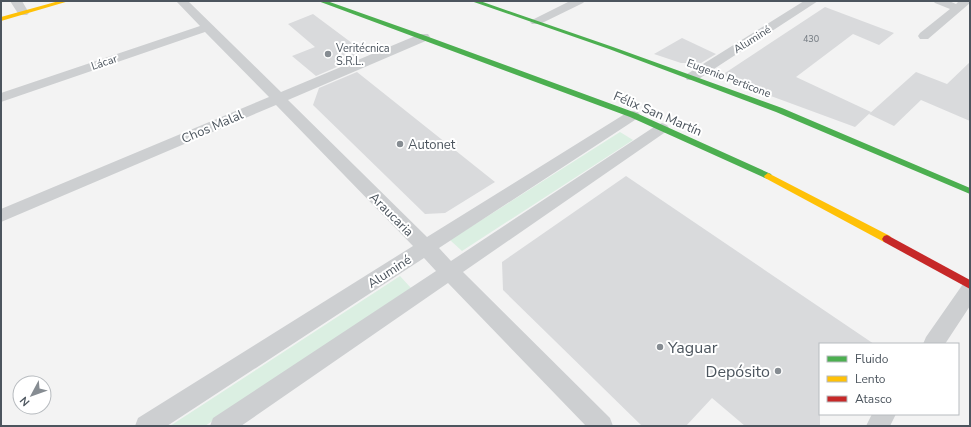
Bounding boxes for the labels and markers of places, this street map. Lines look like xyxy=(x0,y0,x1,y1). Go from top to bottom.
place label: Veritécnica S.R.L. xyxy=(335,41,390,69)
marker: Veritécnica S.R.L. xyxy=(323,49,333,59)
place label: Autonet xyxy=(408,136,456,154)
marker: Autonet xyxy=(395,139,405,149)
place label: Yaguar xyxy=(667,337,718,359)
marker: Yaguar xyxy=(655,342,665,352)
place label: Depósito xyxy=(706,361,770,383)
marker: Depósito xyxy=(773,366,783,376)

